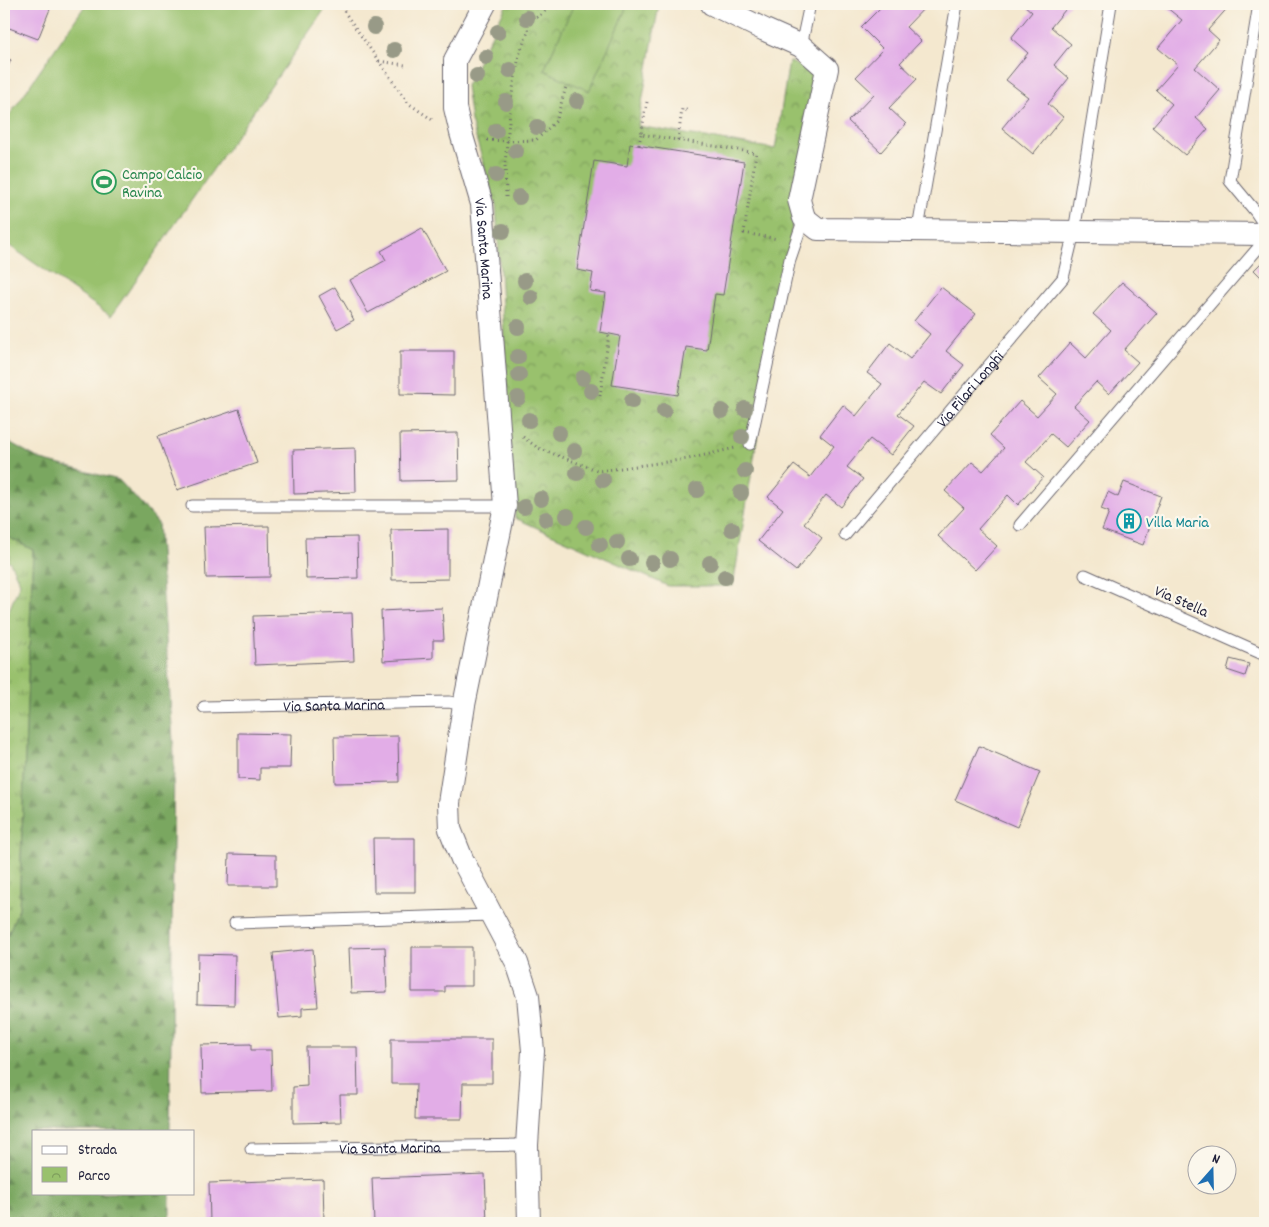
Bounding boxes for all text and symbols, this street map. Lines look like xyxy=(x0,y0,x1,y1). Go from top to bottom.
place label: Campo Calcio Ravina xyxy=(122,164,202,205)
sports icon: Campo Calcio Ravina xyxy=(91,169,117,195)
street label: Via Santa Marina xyxy=(467,196,498,301)
street label: Via Filari Longhi xyxy=(932,347,1010,434)
building icon: Villa Maria xyxy=(1116,508,1142,534)
place label: Villa Maria xyxy=(1146,512,1209,535)
street label: Via Stella xyxy=(1150,580,1212,625)
street label: Via Santa Marina xyxy=(283,694,386,719)
legend xyxy=(32,1130,195,1194)
street label: Via Santa Marina xyxy=(339,1137,441,1162)
text: Strada xyxy=(78,1140,118,1162)
north arrow xyxy=(1186,1144,1236,1194)
text: N xyxy=(1209,1149,1223,1170)
text: Parco xyxy=(78,1166,110,1188)

